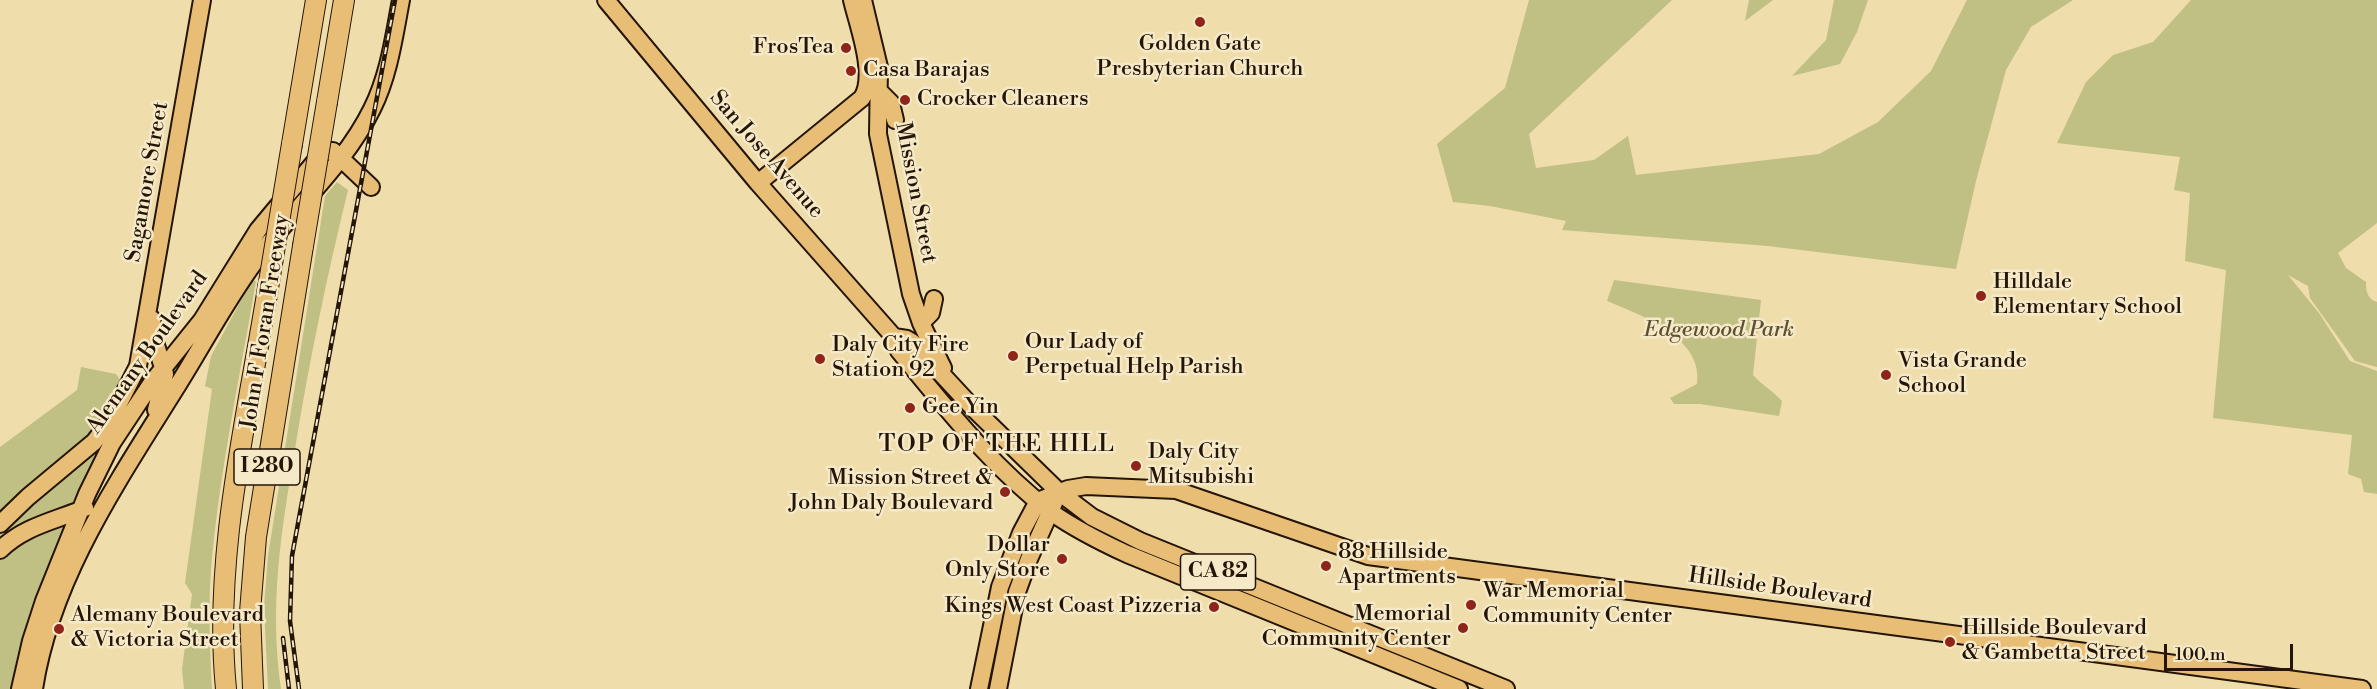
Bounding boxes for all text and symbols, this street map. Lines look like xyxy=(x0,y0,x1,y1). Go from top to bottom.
marker: Golden Gate Presbyterian Church xyxy=(1193,15,1207,29)
place label: Golden Gate Presbyterian Church xyxy=(1097,32,1303,84)
place label: FrosTea xyxy=(753,35,834,61)
marker: FrosTea xyxy=(839,41,853,55)
place label: Casa Barajas xyxy=(863,58,990,84)
marker: Casa Barajas xyxy=(844,64,858,78)
street label: San Jose Avenue xyxy=(703,86,829,224)
place label: Crocker Cleaners xyxy=(917,87,1089,113)
marker: Crocker Cleaners xyxy=(898,93,912,107)
street label: Sagamore Street xyxy=(121,100,175,264)
street label: Mission Street xyxy=(888,120,942,266)
street label: John F Foran Freeway xyxy=(236,212,296,432)
street label: Alemany Boulevard xyxy=(82,266,214,440)
place label: Hilldale Elementary School xyxy=(1993,270,2182,322)
marker: Hilldale Elementary School xyxy=(1974,289,1988,303)
park label: Edgewood Park xyxy=(1644,318,1794,344)
place label: Our Lady of Perpetual Help Parish xyxy=(1025,330,1244,382)
place label: Daly City Fire Station 92 xyxy=(832,333,969,384)
marker: Our Lady of Perpetual Help Parish xyxy=(1006,349,1020,363)
place label: Vista Grande School xyxy=(1898,349,2027,400)
marker: Daly City Fire Station 92 xyxy=(813,352,827,366)
marker: Vista Grande School xyxy=(1879,368,1893,382)
place label: Gee Yin xyxy=(922,395,999,421)
marker: Gee Yin xyxy=(903,401,917,415)
district label: TOP OF THE HILL xyxy=(879,431,1115,459)
place label: Daly City Mitsubishi xyxy=(1148,440,1254,492)
road number: I 280 xyxy=(234,449,300,485)
marker: Daly City Mitsubishi xyxy=(1129,459,1143,473)
place label: Mission Street & John Daly Boulevard xyxy=(789,466,993,518)
marker: Mission Street & John Daly Boulevard xyxy=(998,485,1012,499)
place label: Dollar Only Store xyxy=(945,533,1050,584)
place label: 88 Hillside Apartments xyxy=(1338,540,1456,592)
marker: Dollar Only Store xyxy=(1055,552,1069,566)
road number: CA 82 xyxy=(1180,554,1256,590)
marker: 88 Hillside Apartments xyxy=(1319,559,1333,573)
street label: Hillside Boulevard xyxy=(1687,563,1873,615)
place label: War Memorial Community Center xyxy=(1483,579,1672,630)
place label: Kings West Coast Pizzeria xyxy=(945,594,1202,620)
marker: War Memorial Community Center xyxy=(1464,598,1478,612)
marker: Kings West Coast Pizzeria xyxy=(1207,600,1221,614)
place label: Memorial Community Center xyxy=(1262,602,1451,654)
place label: Alemany Boulevard & Victoria Street xyxy=(71,603,264,654)
place label: Hillside Boulevard & Gambetta Street xyxy=(1962,616,2147,668)
marker: Memorial Community Center xyxy=(1456,621,1470,635)
marker: Alemany Boulevard & Victoria Street xyxy=(52,622,66,636)
scale bar xyxy=(2167,632,2296,670)
marker: Hillside Boulevard & Gambetta Street xyxy=(1943,635,1957,649)
text: 100 m xyxy=(2175,643,2226,666)

